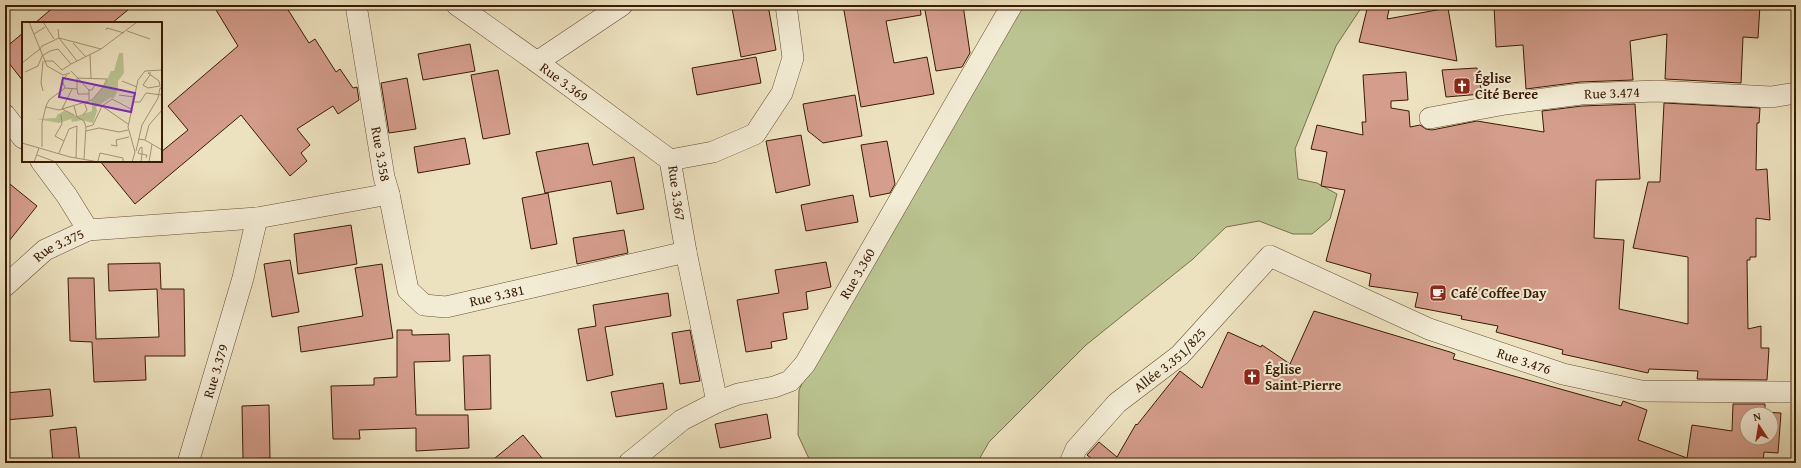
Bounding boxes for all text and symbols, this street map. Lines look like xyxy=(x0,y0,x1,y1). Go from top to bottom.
inset map xyxy=(22,22,162,162)
street label: Rue 3.369 xyxy=(536,57,593,107)
place label: Église Cité Beree xyxy=(1475,68,1538,104)
church icon: Église Cité Beree xyxy=(1452,76,1472,96)
street label: Rue 3.474 xyxy=(1584,82,1641,104)
street label: Rue 3.358 xyxy=(366,125,396,183)
street label: Rue 3.367 xyxy=(663,164,691,222)
street label: Rue 3.375 xyxy=(28,223,87,267)
street label: Rue 3.360 xyxy=(835,244,880,303)
street label: Rue 3.381 xyxy=(467,279,526,311)
cafe icon: Café Coffee Day xyxy=(1428,283,1448,303)
place label: Café Coffee Day xyxy=(1451,283,1547,303)
street label: Allée 3.351/825 xyxy=(1129,323,1210,397)
street label: Rue 3.379 xyxy=(198,341,233,401)
street label: Rue 3.476 xyxy=(1494,343,1554,379)
place label: Église Saint-Pierre xyxy=(1265,359,1342,395)
church icon: Église Saint-Pierre xyxy=(1242,367,1262,387)
north arrow xyxy=(1739,406,1779,446)
text: N xyxy=(1752,407,1763,425)

